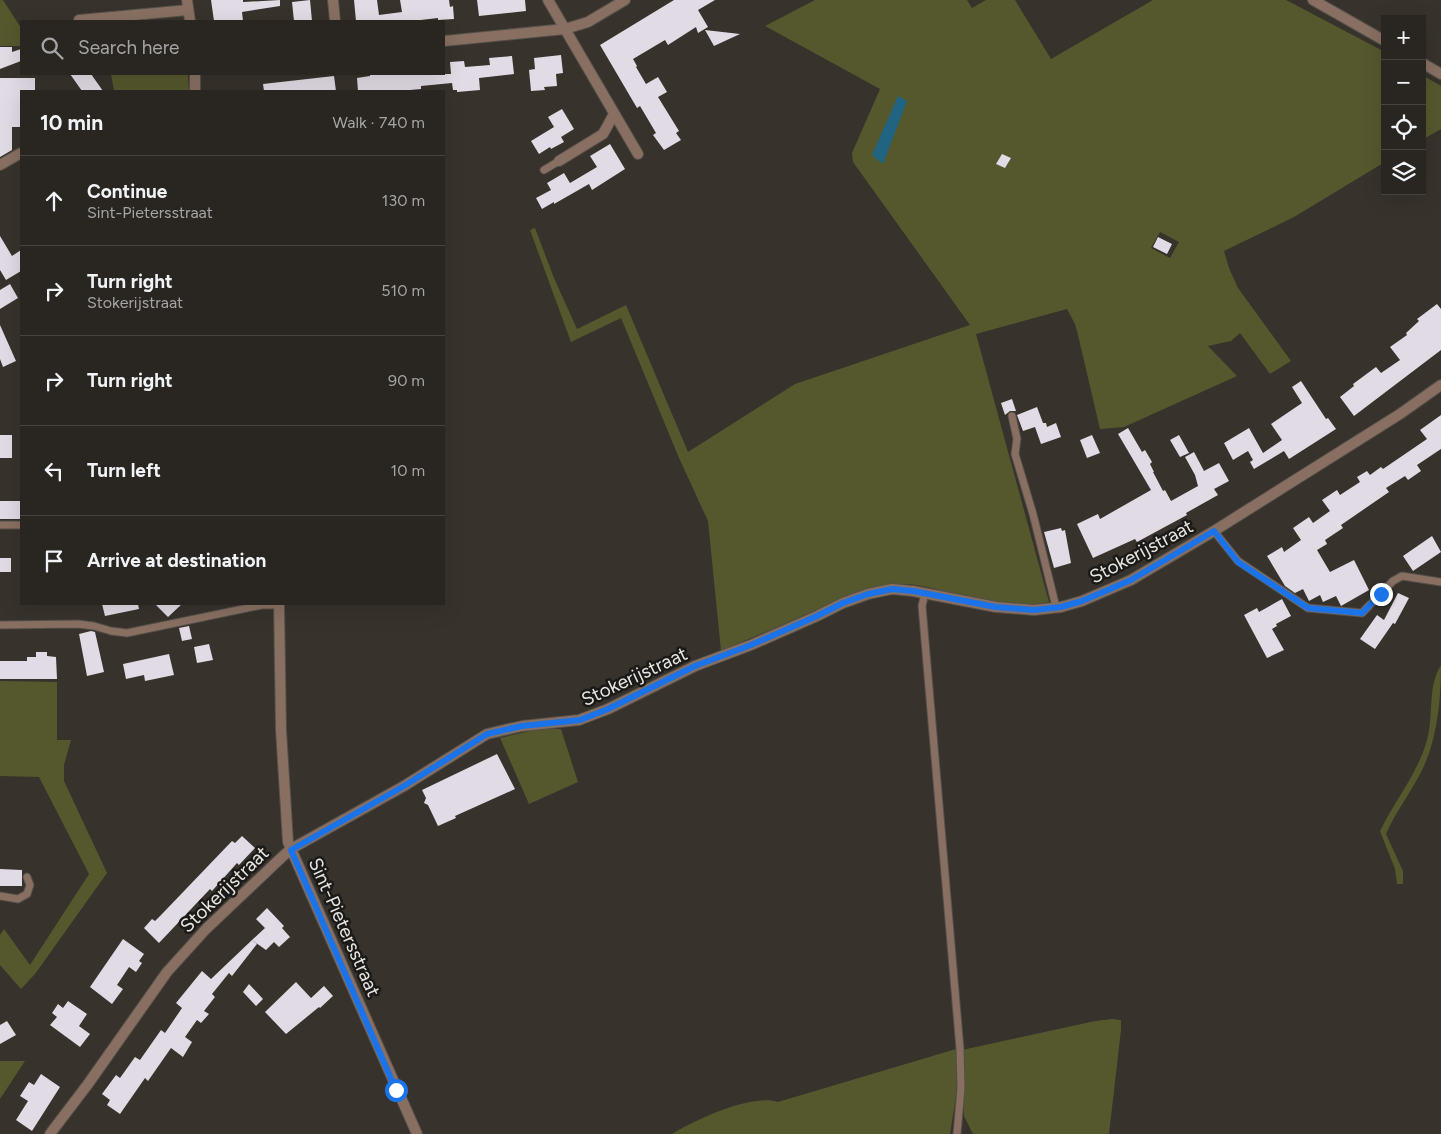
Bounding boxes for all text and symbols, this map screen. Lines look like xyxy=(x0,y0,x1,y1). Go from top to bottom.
map controls xyxy=(1381,15,1426,195)
button: + xyxy=(1381,15,1426,60)
search box xyxy=(20,20,445,75)
icon: search xyxy=(38,34,66,62)
text: Search here xyxy=(78,36,180,59)
button: − xyxy=(1381,60,1426,105)
button: locate xyxy=(1381,105,1426,150)
text: 10 min xyxy=(40,110,103,135)
text: Walk · 740 m xyxy=(333,113,425,132)
button: layers xyxy=(1381,150,1426,195)
text: Continue xyxy=(87,180,167,203)
icon: ahead xyxy=(40,187,68,215)
text: 130 m xyxy=(382,191,425,210)
text: Sint-Pietersstraat xyxy=(87,203,213,222)
text: Turn right xyxy=(87,270,173,293)
icon: right xyxy=(40,277,68,305)
text: 510 m xyxy=(381,281,425,300)
text: Stokerijstraat xyxy=(87,293,183,312)
icon: right xyxy=(40,367,68,395)
text: Turn right xyxy=(87,369,173,392)
text: 90 m xyxy=(388,371,425,390)
icon: left xyxy=(40,457,68,485)
text: Turn left xyxy=(87,459,161,482)
text: 10 m xyxy=(391,461,425,480)
street label: Stokerijstraat xyxy=(1085,514,1197,588)
icon: arrive xyxy=(40,547,68,575)
text: Arrive at destination xyxy=(87,549,266,572)
route end xyxy=(1370,583,1393,606)
street label: Stokerijstraat xyxy=(578,642,691,711)
street label: Stokerijstraat xyxy=(175,841,273,937)
street label: Sint-Pietersstraat xyxy=(304,854,385,1000)
route start xyxy=(385,1079,408,1102)

